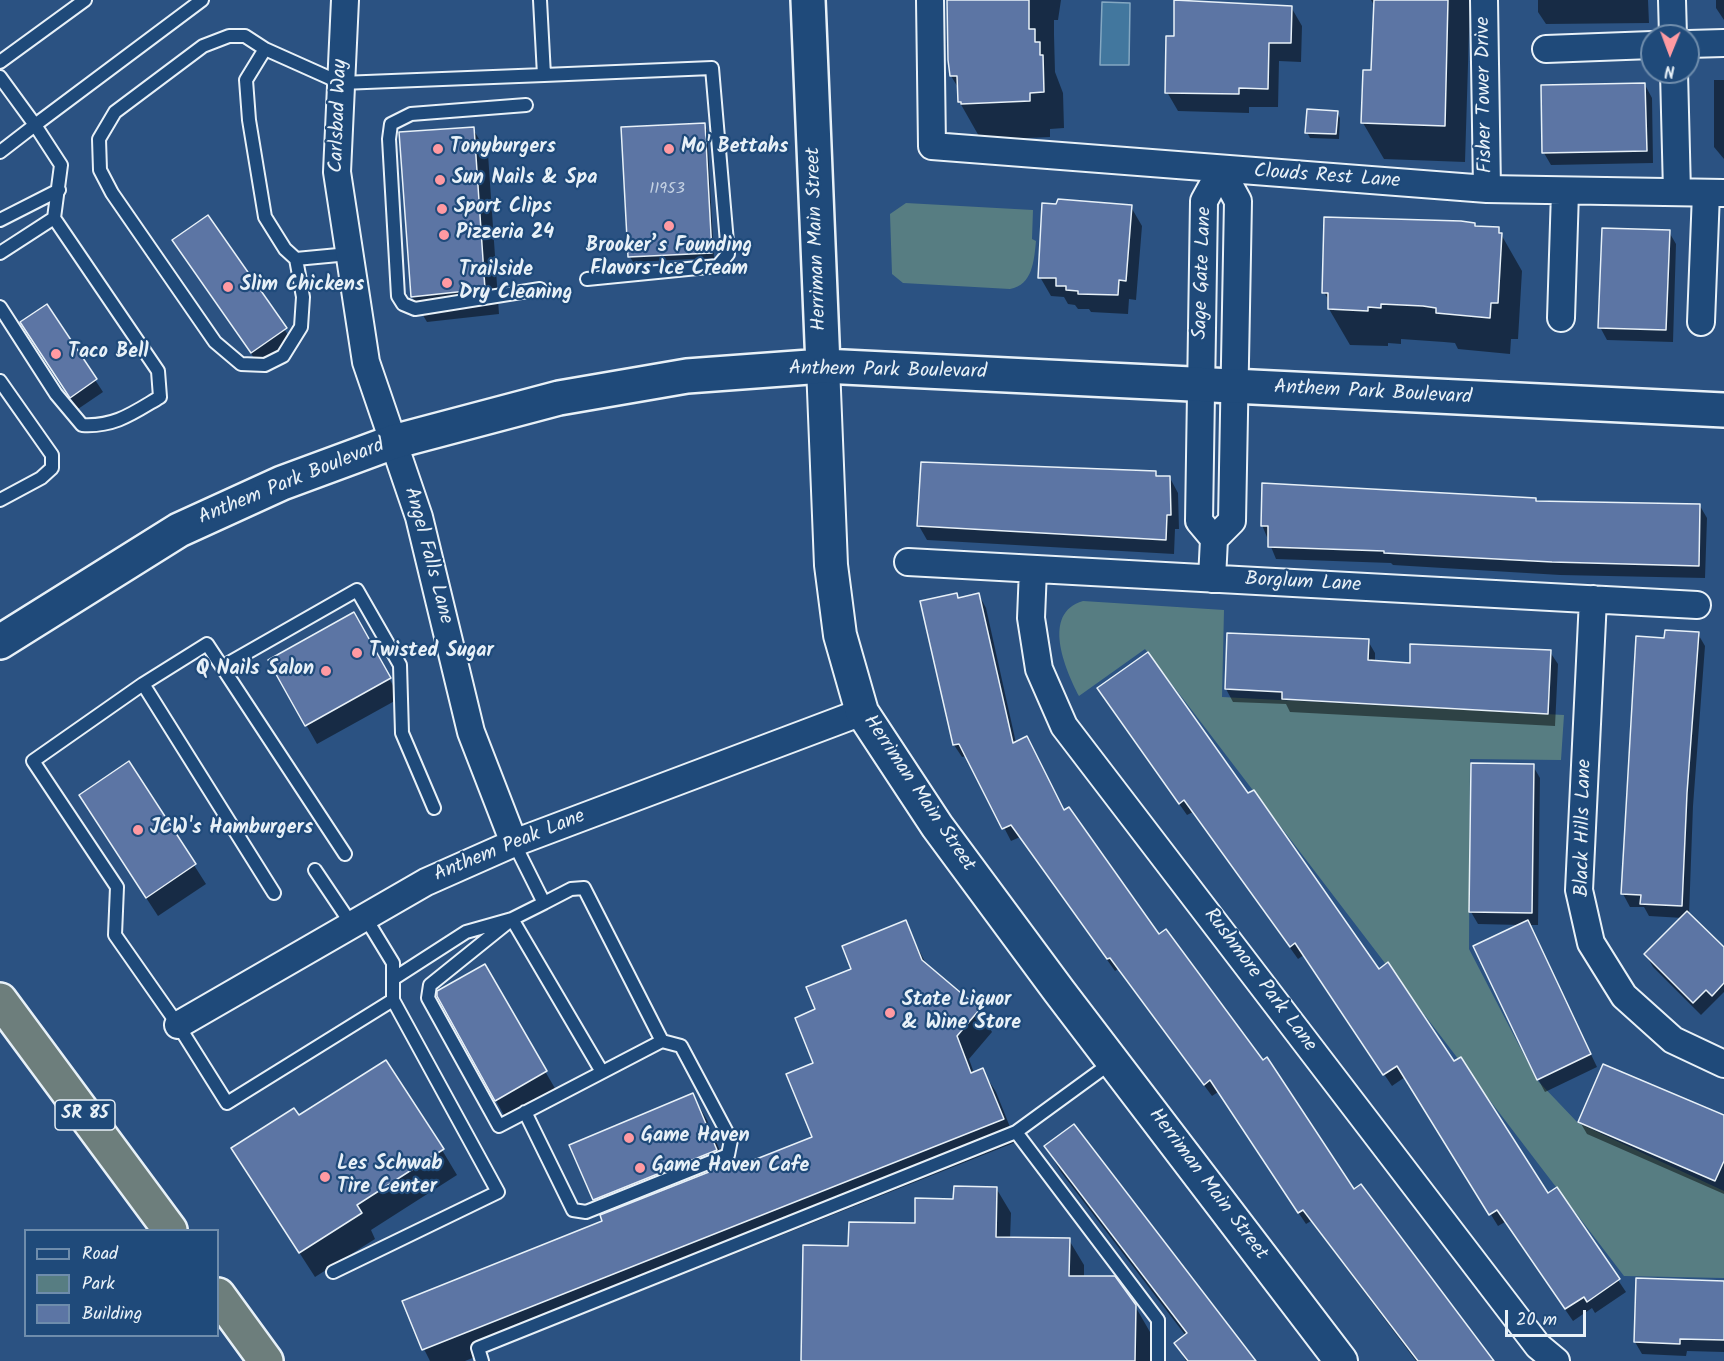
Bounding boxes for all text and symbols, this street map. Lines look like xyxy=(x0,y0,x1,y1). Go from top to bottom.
street label: Fisher Tower Drive xyxy=(1473,16,1499,174)
north arrow xyxy=(1640,24,1700,84)
text: N xyxy=(1664,58,1675,83)
street label: Carlsbad Way xyxy=(326,59,354,173)
place label: Tonyburgers xyxy=(450,137,556,161)
place label: Mo' Bettahs xyxy=(681,137,788,161)
marker: Tonyburgers xyxy=(431,142,445,156)
marker: Mo' Bettahs xyxy=(662,142,676,156)
street label: Herriman Main Street xyxy=(803,147,833,331)
street label: Clouds Rest Lane xyxy=(1253,161,1401,195)
place label: Sun Nails & Spa xyxy=(452,168,597,192)
marker: Sun Nails & Spa xyxy=(433,173,447,187)
house number: 11953 xyxy=(649,180,685,200)
place label: Sport Clips xyxy=(454,197,552,221)
marker: Sport Clips xyxy=(435,202,449,216)
street label: Sage Gate Lane xyxy=(1190,206,1218,340)
marker: Brooker’s Founding Flavors Ice Cream xyxy=(662,219,676,233)
place label: Pizzeria 24 xyxy=(456,223,554,247)
marker: Pizzeria 24 xyxy=(437,228,451,242)
place label: Brooker’s Founding Flavors Ice Cream xyxy=(586,236,752,283)
place label: Trailside Dry Cleaning xyxy=(459,260,572,307)
place label: Slim Chickens xyxy=(240,275,364,299)
marker: Trailside Dry Cleaning xyxy=(440,276,454,290)
marker: Slim Chickens xyxy=(221,280,235,294)
place label: Taco Bell xyxy=(68,342,149,366)
marker: Taco Bell xyxy=(49,347,63,361)
street label: Anthem Park Boulevard xyxy=(789,358,987,386)
street label: Anthem Park Boulevard xyxy=(1273,377,1473,411)
street label: Anthem Park Boulevard xyxy=(196,435,388,531)
street label: Angel Falls Lane xyxy=(397,485,457,627)
street label: Borglum Lane xyxy=(1244,569,1362,599)
place label: Twisted Sugar xyxy=(369,641,494,665)
marker: Twisted Sugar xyxy=(350,646,364,660)
place label: Q Nails Salon xyxy=(196,659,314,683)
marker: Q Nails Salon xyxy=(319,664,333,678)
street label: Herriman Main Street xyxy=(857,711,979,877)
street label: Black Hills Lane xyxy=(1572,759,1598,897)
street label: Anthem Peak Lane xyxy=(431,806,589,888)
place label: JCW's Hamburgers xyxy=(150,818,313,842)
marker: JCW's Hamburgers xyxy=(131,823,145,837)
street label: Rushmore Park Lane xyxy=(1197,905,1321,1057)
place label: State Liquor & Wine Store xyxy=(902,990,1021,1037)
marker: State Liquor & Wine Store xyxy=(883,1006,897,1020)
road number: SR 85 xyxy=(55,1100,115,1130)
street label: Herriman Main Street xyxy=(1142,1104,1272,1266)
place label: Game Haven xyxy=(641,1126,749,1150)
marker: Game Haven xyxy=(622,1131,636,1145)
place label: Les Schwab Tire Center xyxy=(337,1154,443,1201)
place label: Game Haven Cafe xyxy=(652,1156,809,1180)
marker: Game Haven Cafe xyxy=(633,1161,647,1175)
marker: Les Schwab Tire Center xyxy=(318,1170,332,1184)
legend xyxy=(24,1229,219,1337)
text: Road xyxy=(82,1240,118,1269)
text: Park xyxy=(82,1270,115,1299)
scale bar xyxy=(1508,1298,1589,1336)
text: Building xyxy=(82,1300,142,1329)
text: 20 m xyxy=(1516,1306,1557,1335)

